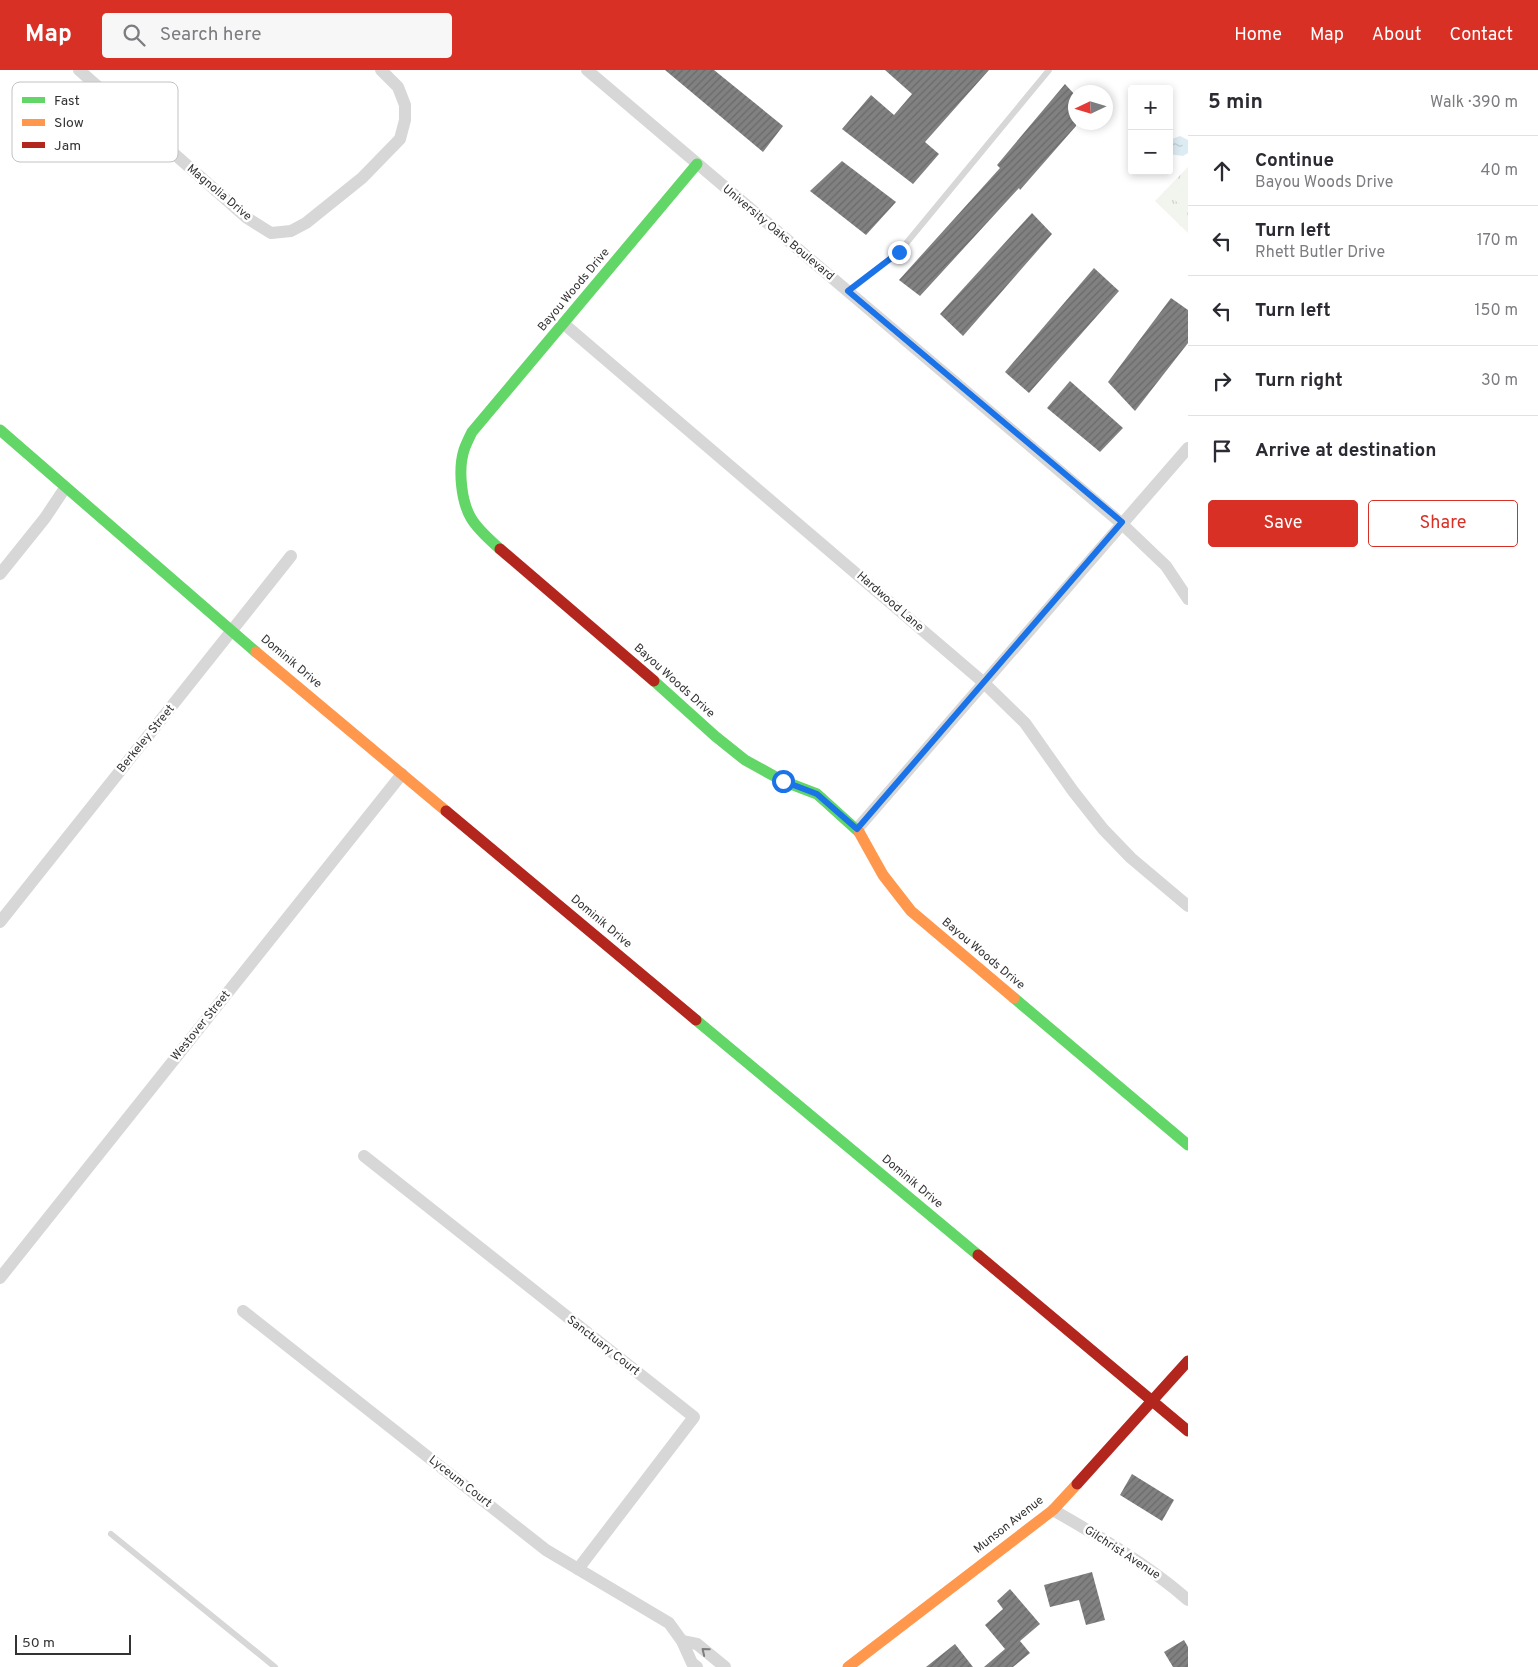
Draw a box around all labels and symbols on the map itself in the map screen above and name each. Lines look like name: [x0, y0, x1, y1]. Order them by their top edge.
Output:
legend: [12, 82, 178, 162]
north arrow: [1068, 85, 1113, 130]
text: Fast: [54, 93, 80, 110]
text: Slow: [54, 115, 84, 132]
text: Jam: [54, 138, 81, 155]
street label: Magnolia Drive: [183, 161, 255, 225]
street label: University Oaks Boulevard: [719, 181, 837, 285]
route end: [888, 241, 911, 264]
street label: Bayou Woods Drive: [535, 245, 613, 335]
street label: Hardwood Lane: [853, 568, 927, 636]
street label: Dominik Drive: [257, 632, 325, 692]
street label: Bayou Woods Drive: [630, 640, 718, 722]
street label: Berkeley Street: [114, 702, 178, 776]
route start: [772, 770, 795, 793]
street label: Dominik Drive: [567, 892, 635, 952]
street label: Bayou Woods Drive: [938, 915, 1028, 993]
street label: Westover Street: [168, 988, 234, 1064]
street label: Dominik Drive: [878, 1152, 946, 1212]
street label: Sanctuary Court: [563, 1312, 643, 1380]
street label: Lyceum Court: [425, 1452, 495, 1512]
street label: Munson Avenue: [971, 1493, 1047, 1557]
street label: Gilchrist Avenue: [1081, 1522, 1163, 1584]
scale bar: [15, 1632, 131, 1655]
one-way arrow: [702, 1648, 711, 1656]

